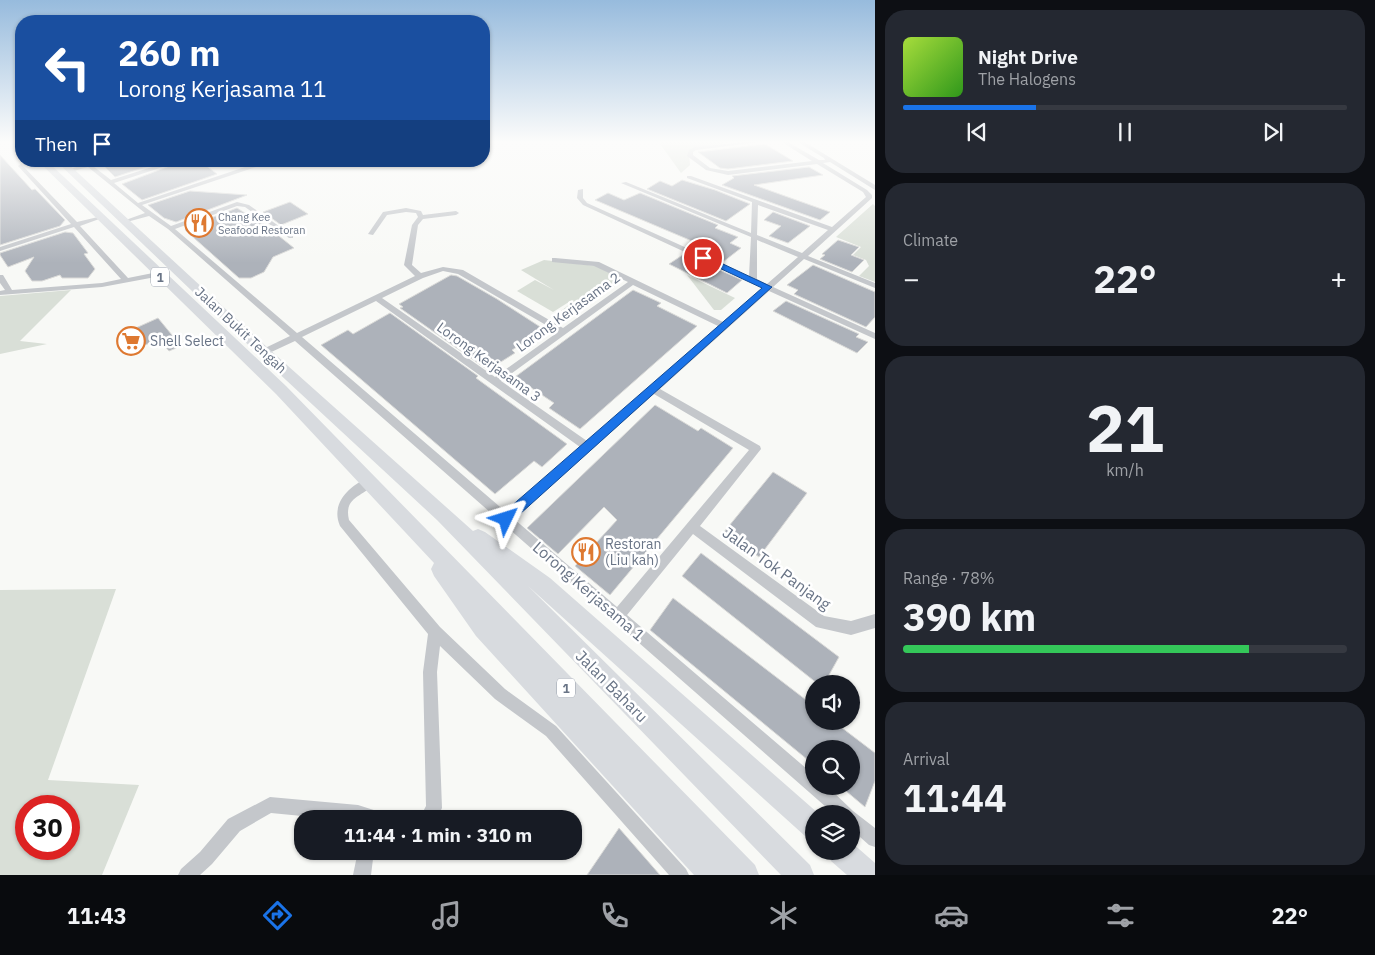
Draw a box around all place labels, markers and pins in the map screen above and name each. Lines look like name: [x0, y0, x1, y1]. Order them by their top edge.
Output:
restaurant icon: Chang Kee Seafood Restoran: [184, 208, 214, 238]
place label: Chang Kee Seafood Restoran: [218, 210, 305, 237]
pin: [682, 237, 724, 279]
supermarket icon: Shell Select: [116, 326, 146, 356]
place label: Shell Select: [150, 332, 224, 350]
place label: Restoran (Liu kah): [605, 535, 661, 569]
restaurant icon: Restoran (Liu kah): [571, 537, 601, 567]

